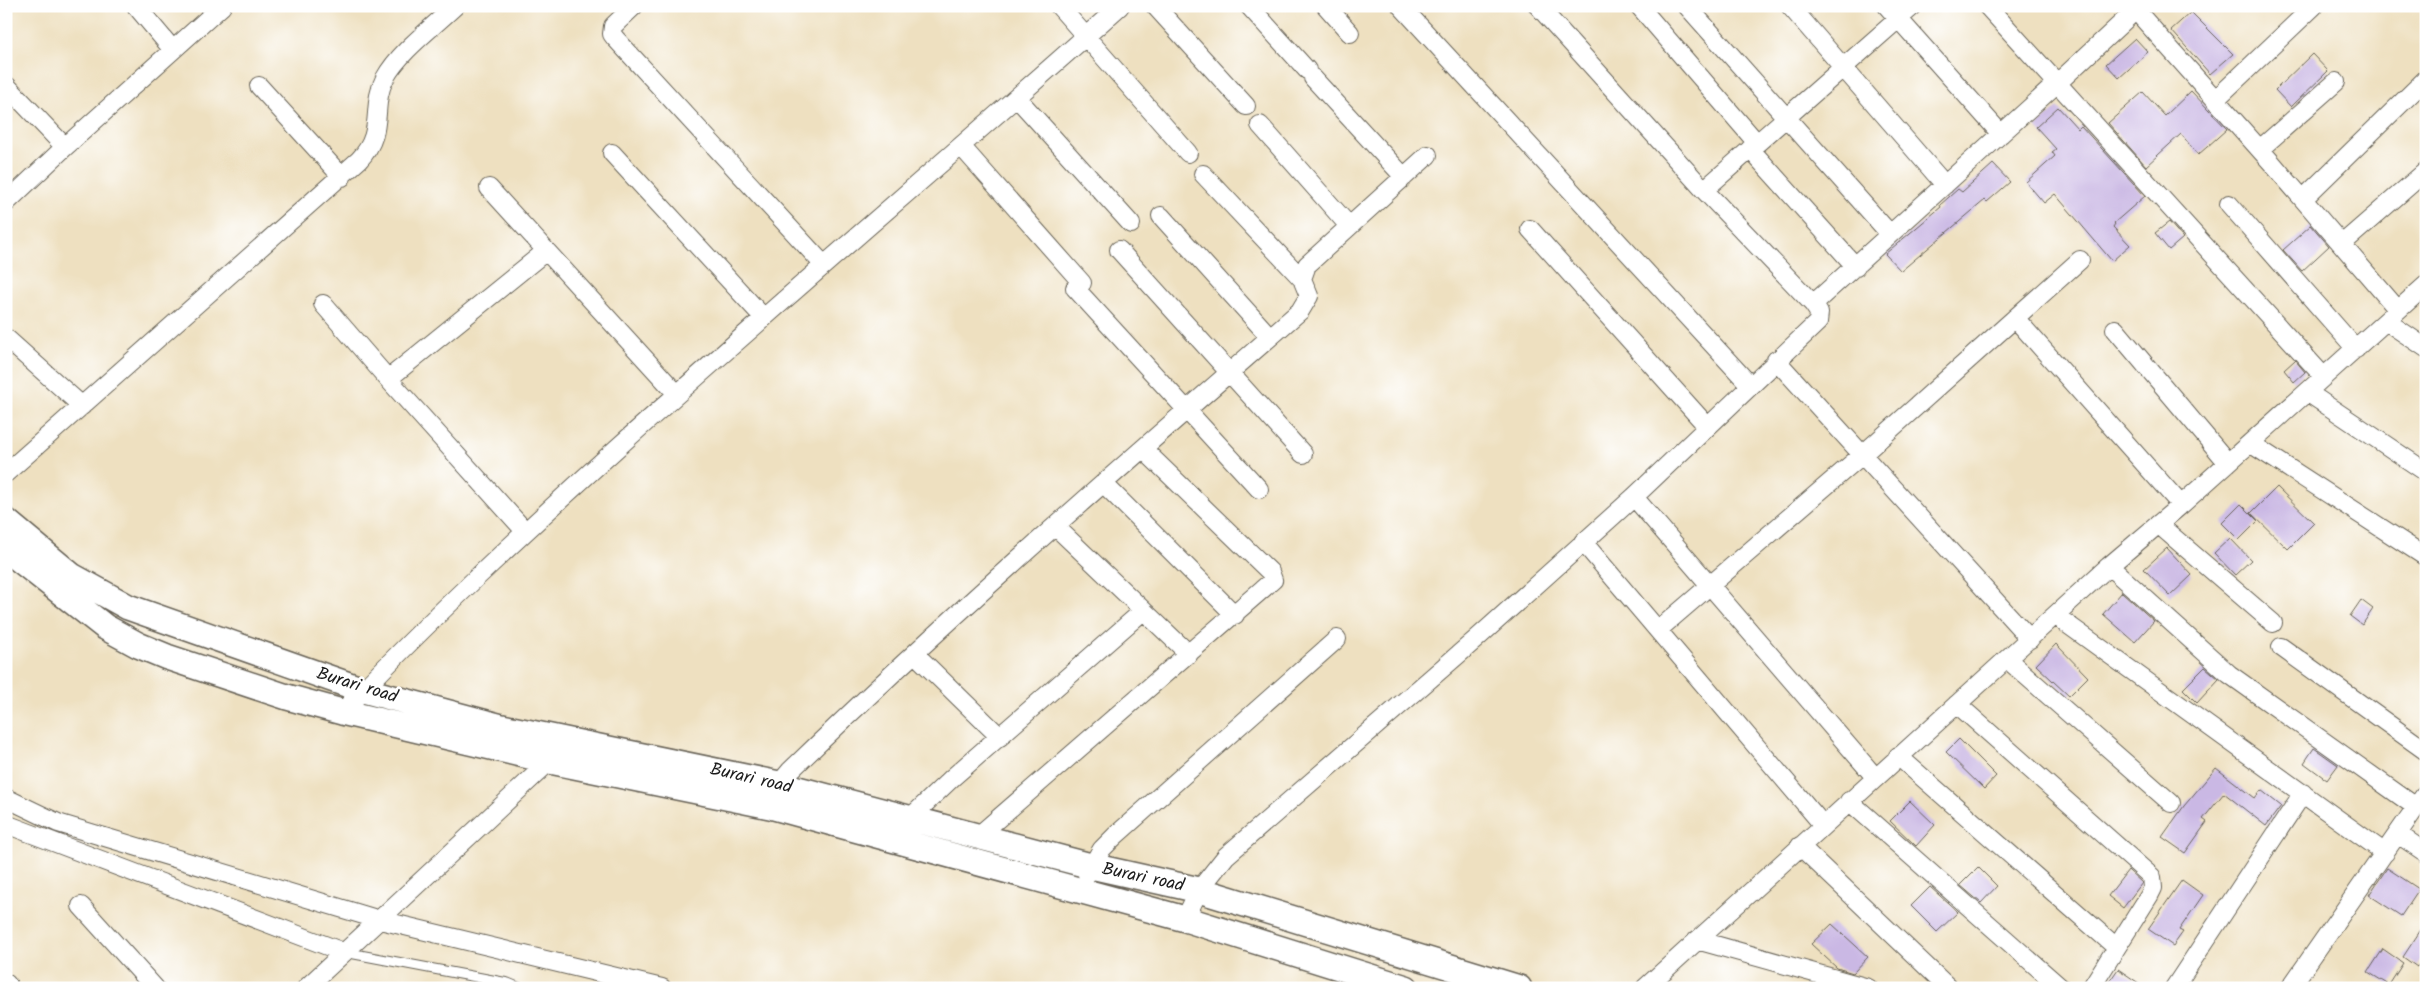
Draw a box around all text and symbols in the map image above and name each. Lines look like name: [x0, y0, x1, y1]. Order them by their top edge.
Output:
street label: Burari road: [313, 660, 402, 712]
street label: Burari road: [707, 755, 796, 803]
street label: Burari road: [1099, 855, 1188, 901]

